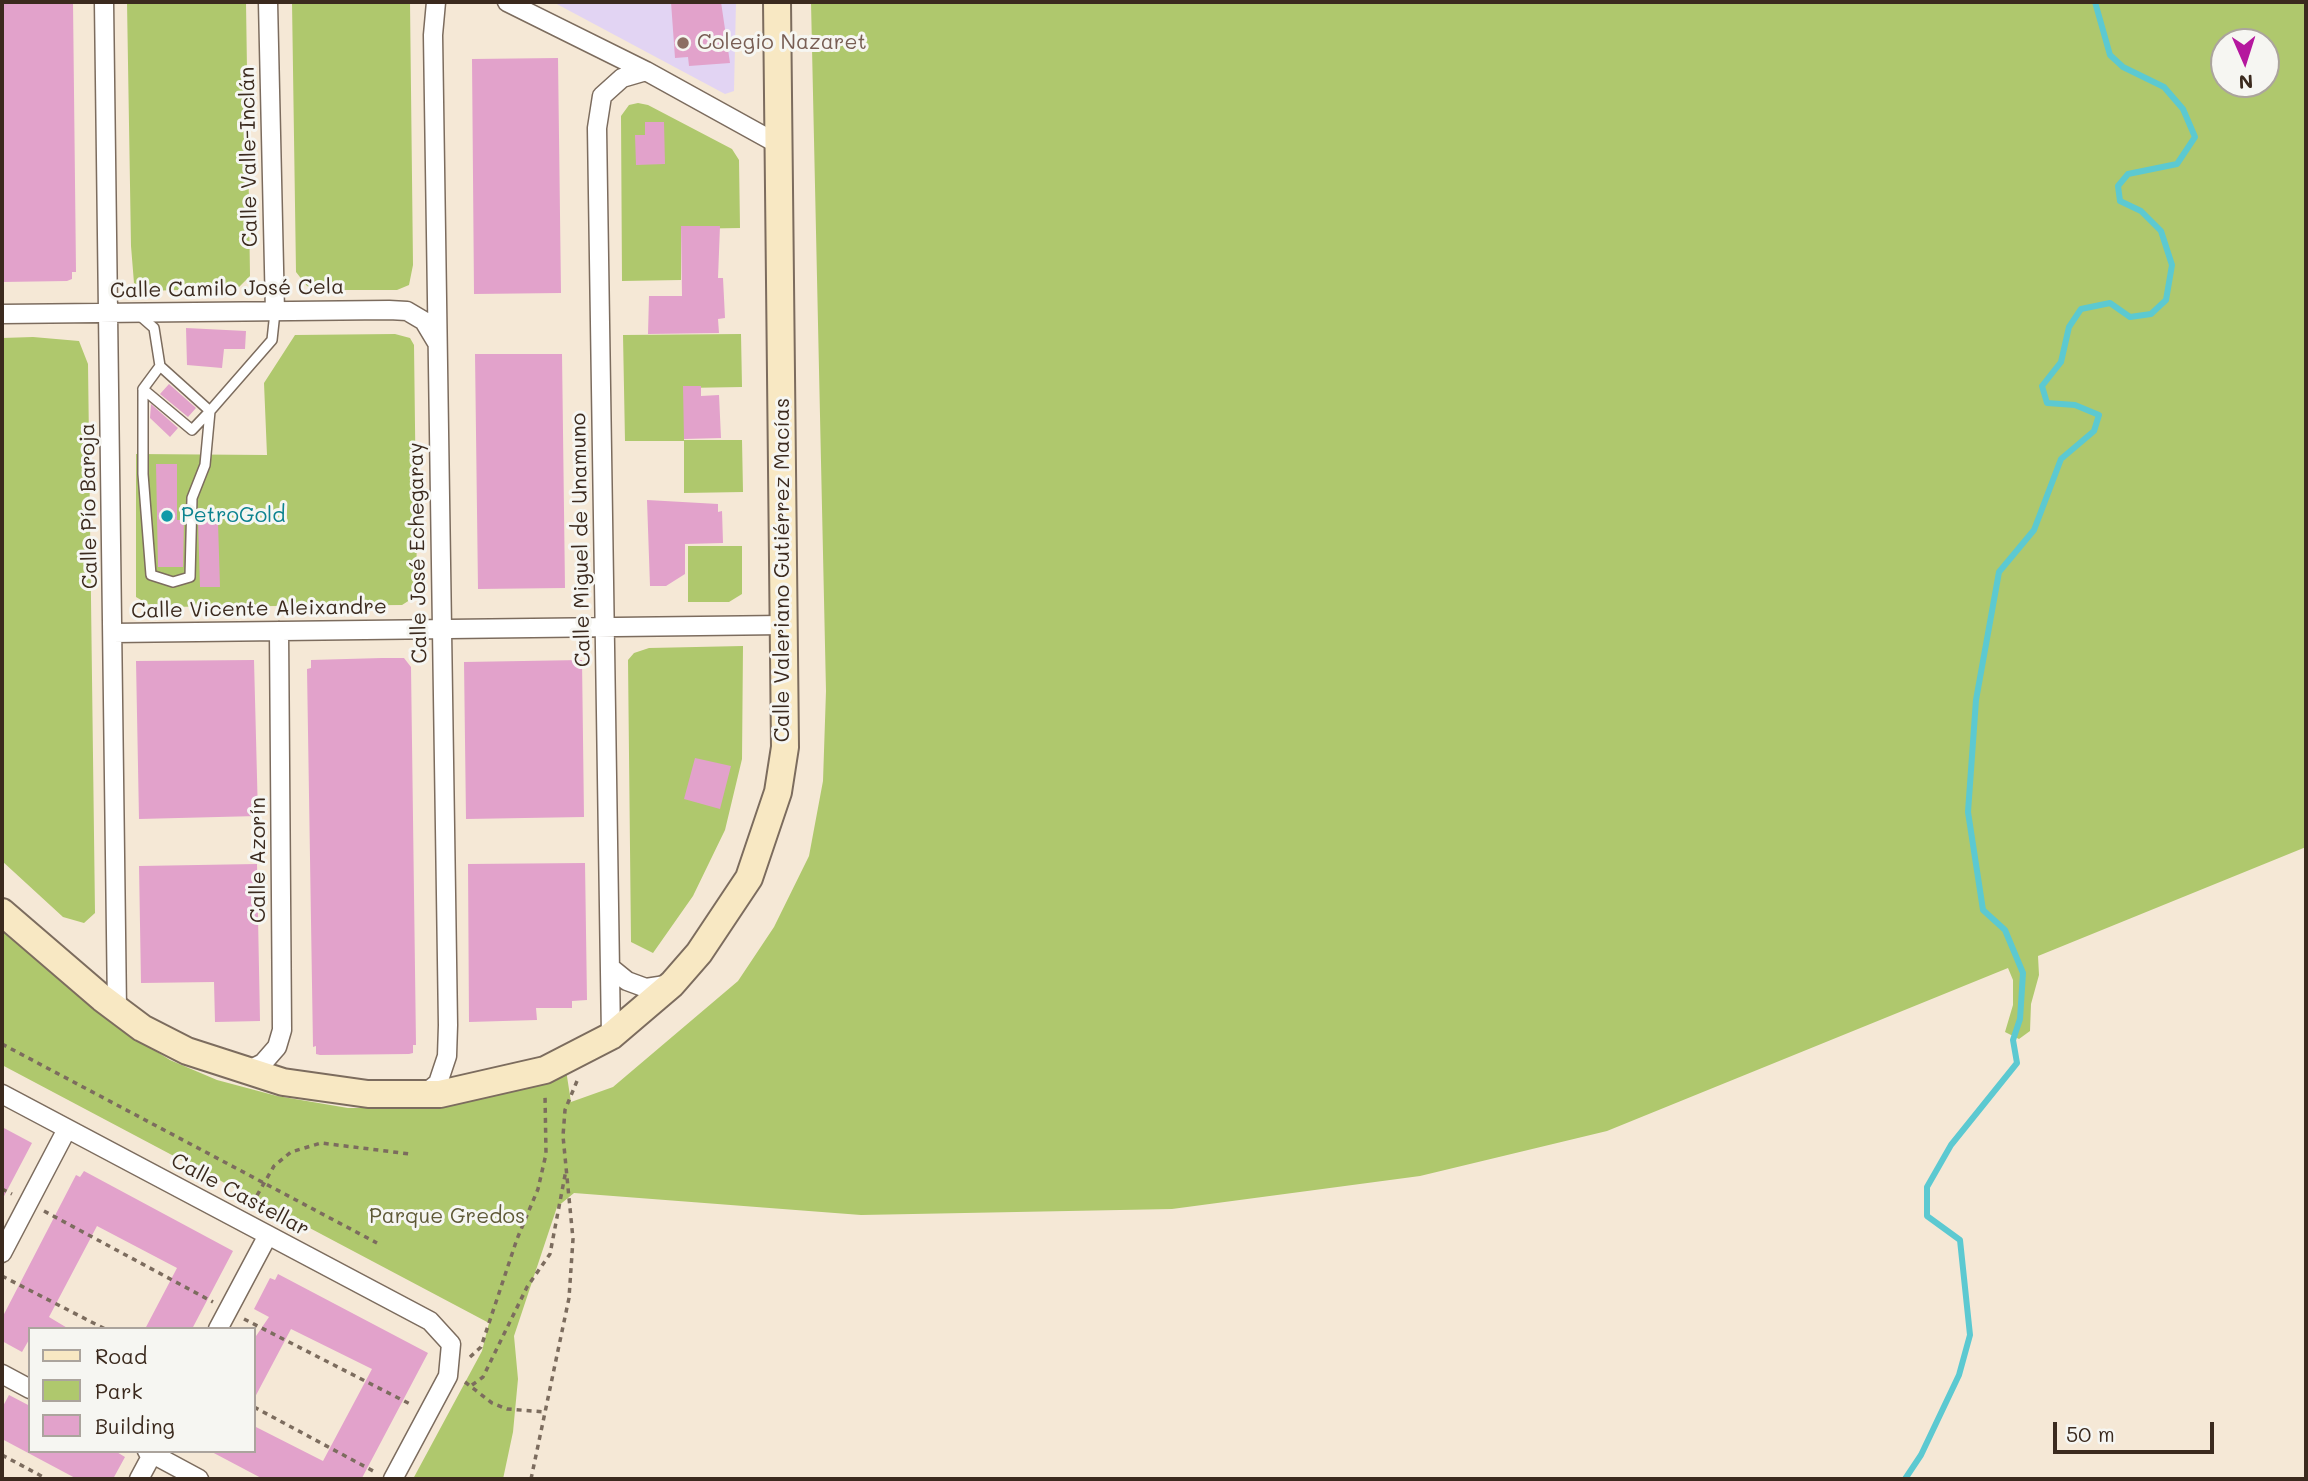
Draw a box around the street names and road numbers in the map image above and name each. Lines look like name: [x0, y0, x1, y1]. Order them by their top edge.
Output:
street label: Calle Valle-Inclán: [235, 67, 263, 247]
street label: Calle Camilo José Cela: [110, 274, 344, 304]
street label: Calle Valeriano Gutiérrez Macías: [770, 398, 796, 742]
street label: Calle Miguel de Unamuno: [566, 413, 596, 667]
street label: Calle Pío Baroja: [75, 423, 103, 589]
street label: Calle José Echegaray: [403, 442, 433, 664]
street label: Calle Vicente Aleixandre: [131, 594, 387, 624]
street label: Calle Azorín: [246, 797, 272, 923]
street label: Calle Castellar: [167, 1148, 313, 1242]

